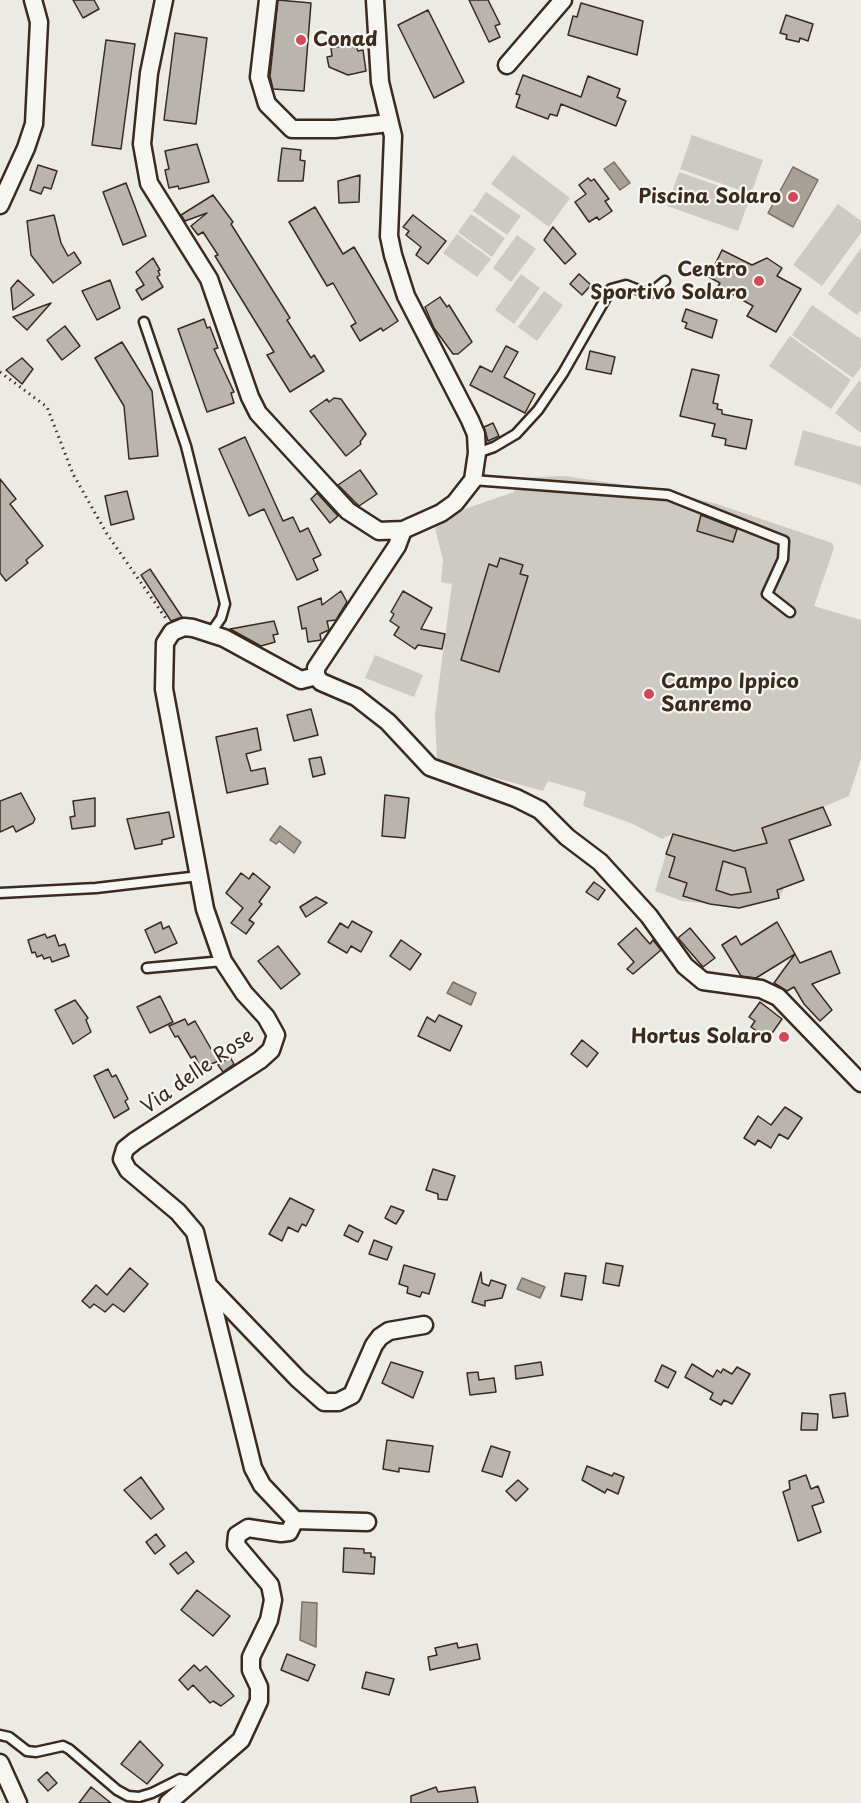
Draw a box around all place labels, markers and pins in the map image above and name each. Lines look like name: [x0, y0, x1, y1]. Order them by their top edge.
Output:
place label: Conad: [313, 28, 378, 52]
marker: Conad: [294, 33, 308, 47]
place label: Piscina Solaro: [638, 185, 781, 209]
marker: Piscina Solaro: [786, 190, 800, 204]
place label: Centro Sportivo Solaro: [590, 258, 747, 305]
marker: Centro Sportivo Solaro: [752, 274, 766, 288]
place label: Campo Ippico Sanremo: [661, 670, 799, 717]
marker: Campo Ippico Sanremo: [642, 687, 656, 701]
place label: Hortus Solaro: [631, 1025, 772, 1049]
marker: Hortus Solaro: [777, 1030, 791, 1044]

